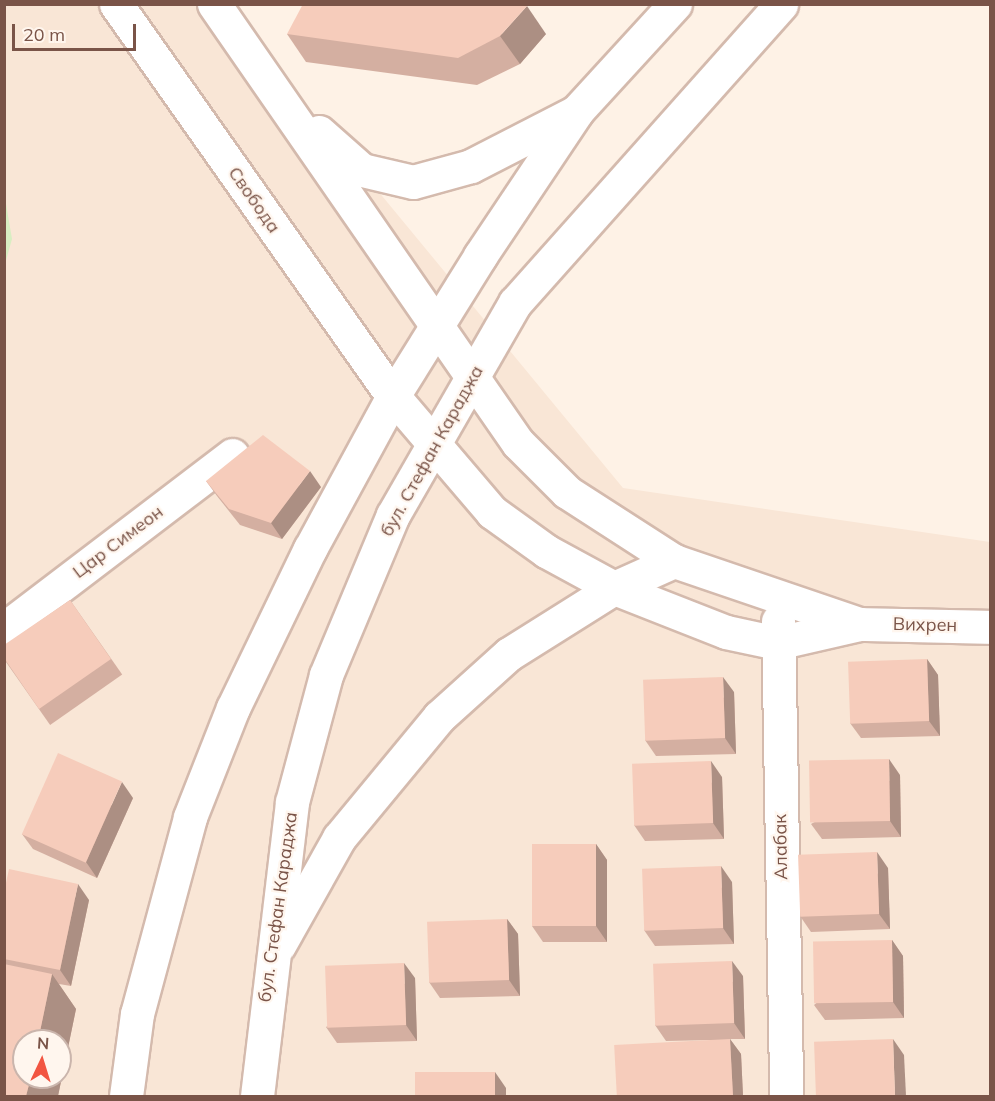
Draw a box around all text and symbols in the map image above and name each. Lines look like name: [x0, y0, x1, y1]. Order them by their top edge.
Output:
scale bar: [15, 12, 140, 50]
text: 20 m: [23, 23, 65, 46]
street label: Свобода: [223, 163, 285, 237]
street label: бул. Стефан Караджа: [376, 362, 488, 540]
street label: Цар Симеон: [69, 501, 167, 583]
street label: Вихрен: [893, 614, 957, 636]
street label: бул. Стефан Караджа: [254, 811, 302, 1003]
street label: Алабак: [770, 814, 792, 880]
north arrow: [12, 1029, 72, 1089]
text: N: [36, 1033, 50, 1053]

